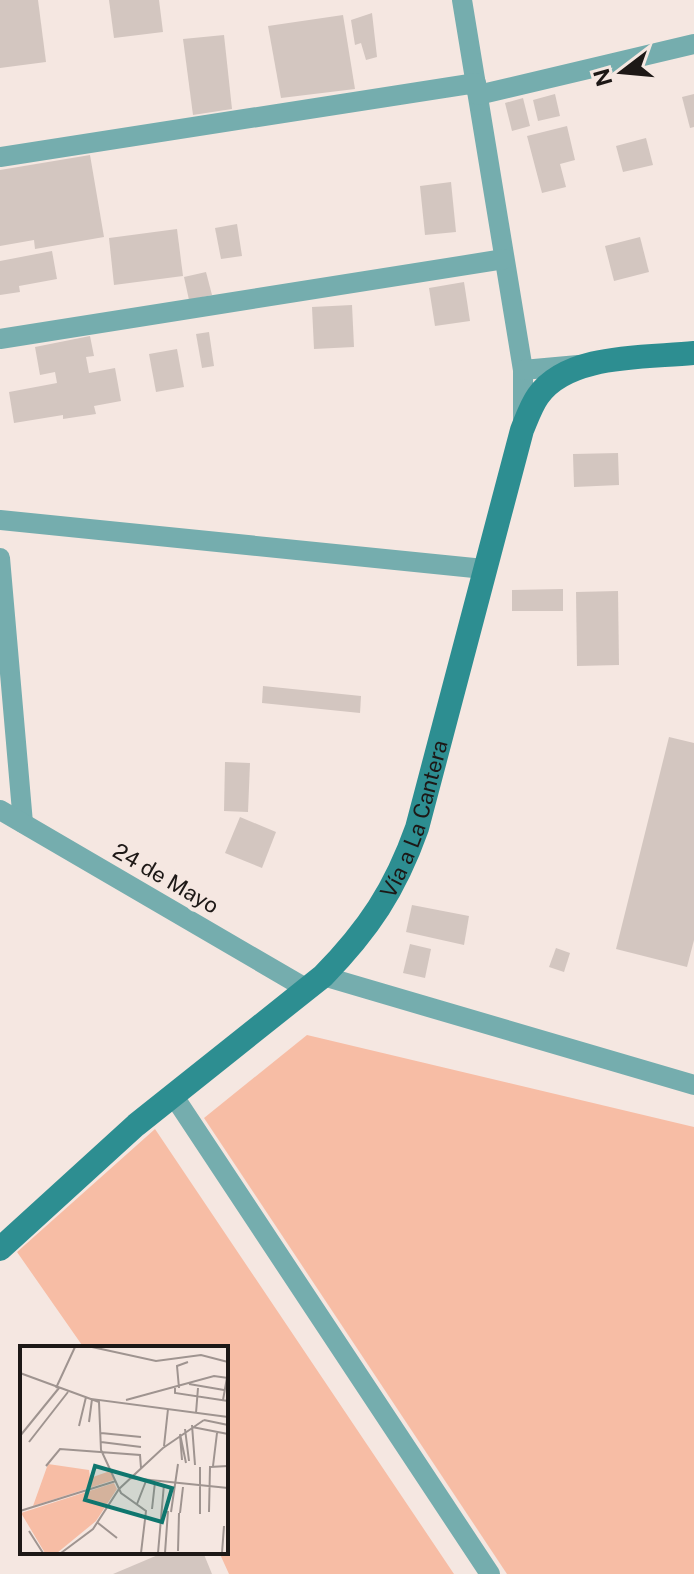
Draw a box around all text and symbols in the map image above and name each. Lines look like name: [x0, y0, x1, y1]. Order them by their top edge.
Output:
north arrow: [582, 32, 662, 112]
text: N: [588, 66, 618, 89]
street label: Vía a La Cantera: [375, 737, 453, 902]
street label: 24 de Mayo: [108, 837, 224, 919]
inset map: [20, 1346, 228, 1554]

